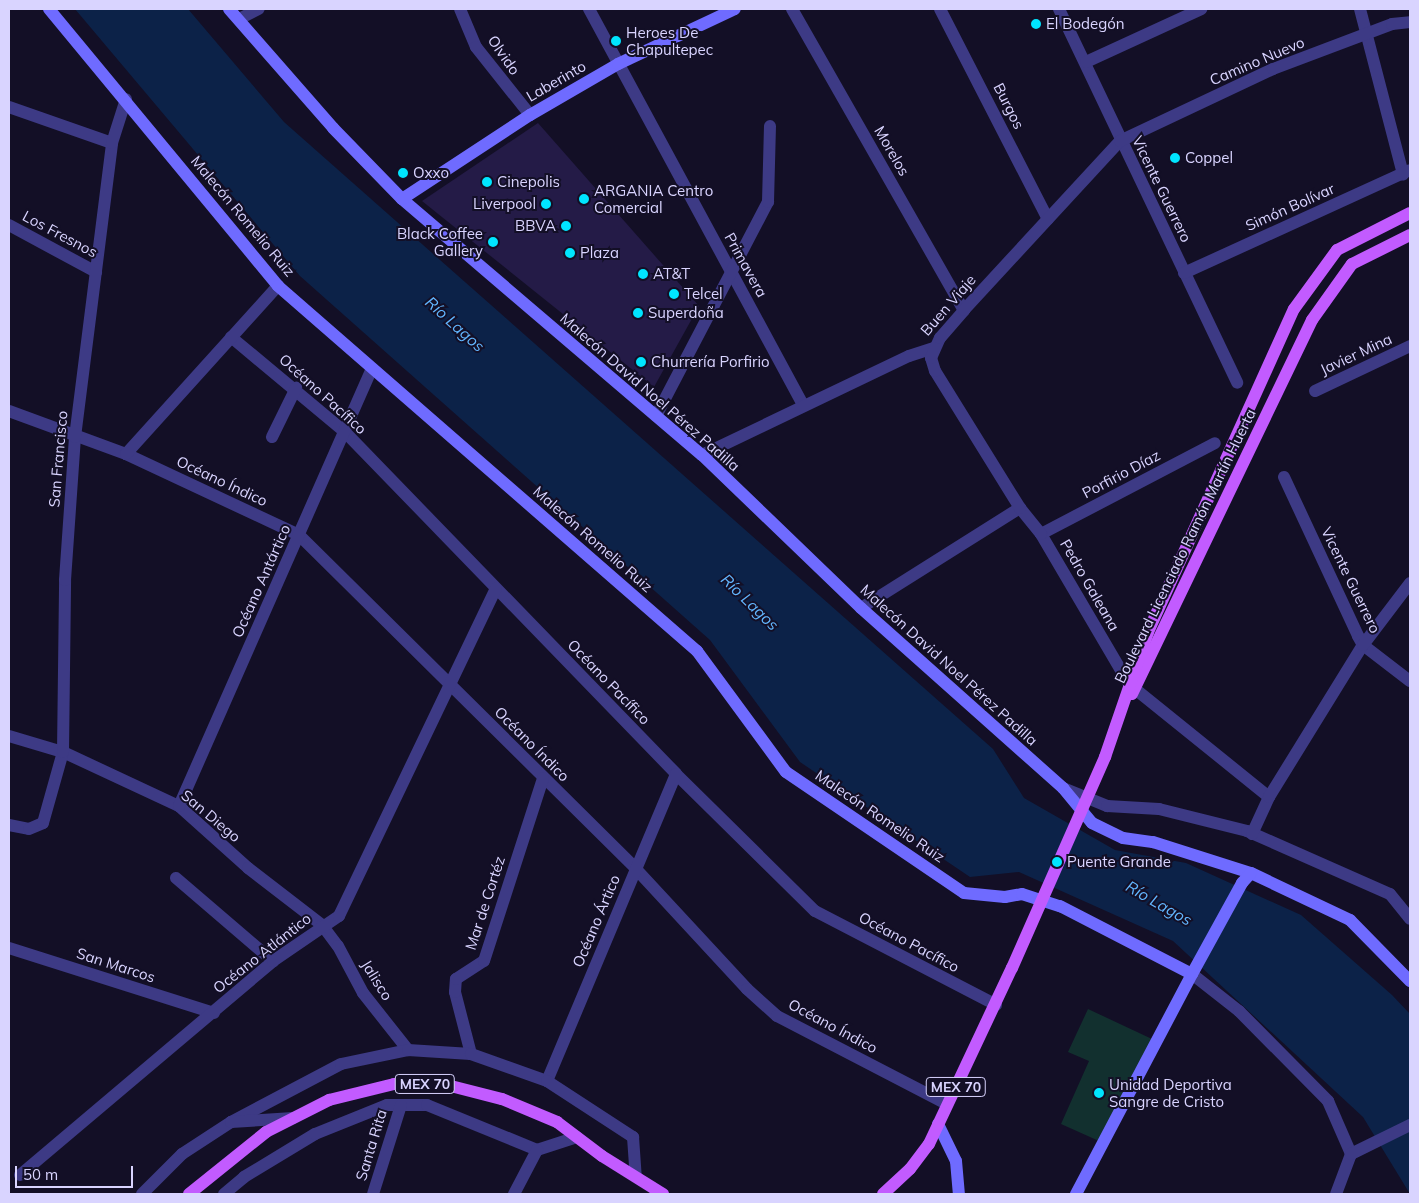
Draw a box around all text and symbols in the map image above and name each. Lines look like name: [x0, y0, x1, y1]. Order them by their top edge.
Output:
place label: El Bodegón: [1046, 15, 1125, 33]
marker: El Bodegón: [1030, 18, 1042, 30]
place label: Heroes De Chapultepec: [626, 23, 713, 58]
street label: Olvido: [484, 32, 524, 78]
street label: Camino Nuevo: [1207, 33, 1307, 89]
marker: Heroes De Chapultepec: [610, 35, 622, 47]
street label: Laberinto: [523, 57, 589, 105]
street label: Burgos: [990, 80, 1028, 132]
street label: Morelos: [871, 123, 913, 179]
street label: Vicente Guerrero: [1128, 133, 1196, 245]
place label: Coppel: [1185, 149, 1233, 167]
street label: Malecón Romelio Ruiz: [187, 152, 299, 280]
marker: Coppel: [1169, 152, 1181, 164]
place label: Oxxo: [413, 164, 449, 182]
marker: Oxxo: [397, 167, 409, 179]
place label: Cinepolis: [497, 173, 560, 191]
marker: Cinepolis: [481, 176, 493, 188]
street label: Simón Bolívar: [1243, 179, 1337, 235]
place label: ARGANIA Centro Comercial: [594, 181, 713, 216]
marker: ARGANIA Centro Comercial: [578, 193, 590, 205]
place label: Liverpool: [473, 195, 536, 213]
marker: Liverpool: [540, 198, 552, 210]
street label: Los Fresnos: [20, 207, 100, 261]
place label: BBVA: [515, 217, 556, 235]
marker: BBVA: [560, 220, 572, 232]
place label: Black Coffee Gallery: [397, 224, 483, 259]
street label: Primavera: [721, 230, 771, 300]
marker: Black Coffee Gallery: [487, 236, 499, 248]
place label: Plaza: [580, 244, 619, 262]
marker: Plaza: [564, 247, 576, 259]
place label: AT&T: [653, 265, 690, 283]
marker: AT&T: [637, 268, 649, 280]
street label: Buen Viaje: [917, 271, 979, 339]
place label: Telcel: [684, 285, 723, 303]
marker: Telcel: [668, 288, 680, 300]
water label: Río Lagos: [421, 292, 489, 356]
place label: Superdoña: [648, 304, 724, 322]
marker: Superdoña: [632, 307, 644, 319]
street label: Malecón David Noel Pérez Padilla: [557, 309, 743, 475]
street label: Javier Mina: [1317, 330, 1395, 378]
street label: Océano Pacífico: [276, 350, 370, 438]
place label: Churrería Porfirio: [651, 353, 770, 371]
marker: Churrería Porfirio: [635, 356, 647, 368]
street label: Boulevard Licenciado Ramón Martín Huerta: [1110, 406, 1260, 686]
street label: San Francisco: [45, 410, 71, 508]
street label: Porfirio Díaz: [1079, 446, 1163, 502]
street label: Océano Índico: [174, 452, 270, 510]
street label: Malecón Romelio Ruiz: [530, 482, 656, 596]
street label: Océano Antártico: [228, 522, 294, 640]
street label: Vicente Guerrero: [1317, 524, 1385, 636]
street label: Pedro Galeana: [1056, 536, 1124, 634]
water label: Río Lagos: [717, 570, 783, 634]
street label: Malecón David Noel Pérez Padilla: [857, 581, 1041, 749]
street label: Océano Pacífico: [564, 636, 654, 728]
street label: Océano Índico: [491, 703, 573, 785]
street label: Malecón Romelio Ruiz: [812, 766, 948, 866]
street label: San Diego: [178, 786, 244, 846]
place label: Puente Grande: [1067, 853, 1171, 871]
street label: Mar de Cortéz: [461, 854, 509, 952]
marker: Puente Grande: [1051, 856, 1063, 868]
street label: Océano Ártico: [568, 872, 624, 970]
water label: Río Lagos: [1122, 876, 1196, 930]
street label: Océano Pacífico: [856, 908, 962, 976]
street label: Océano Atlántico: [209, 909, 315, 997]
street label: San Marcos: [74, 944, 158, 986]
street label: Jalisco: [358, 956, 396, 1004]
street label: Océano Índico: [785, 995, 881, 1057]
road number: MEX 70: [394, 1072, 456, 1096]
place label: Unidad Deportiva Sangre de Cristo: [1109, 1075, 1232, 1110]
road number: MEX 70: [925, 1076, 987, 1098]
marker: Unidad Deportiva Sangre de Cristo: [1093, 1087, 1105, 1099]
street label: Santa Rita: [352, 1107, 390, 1183]
scale bar: [18, 1156, 135, 1188]
text: 50 m: [23, 1165, 58, 1184]

